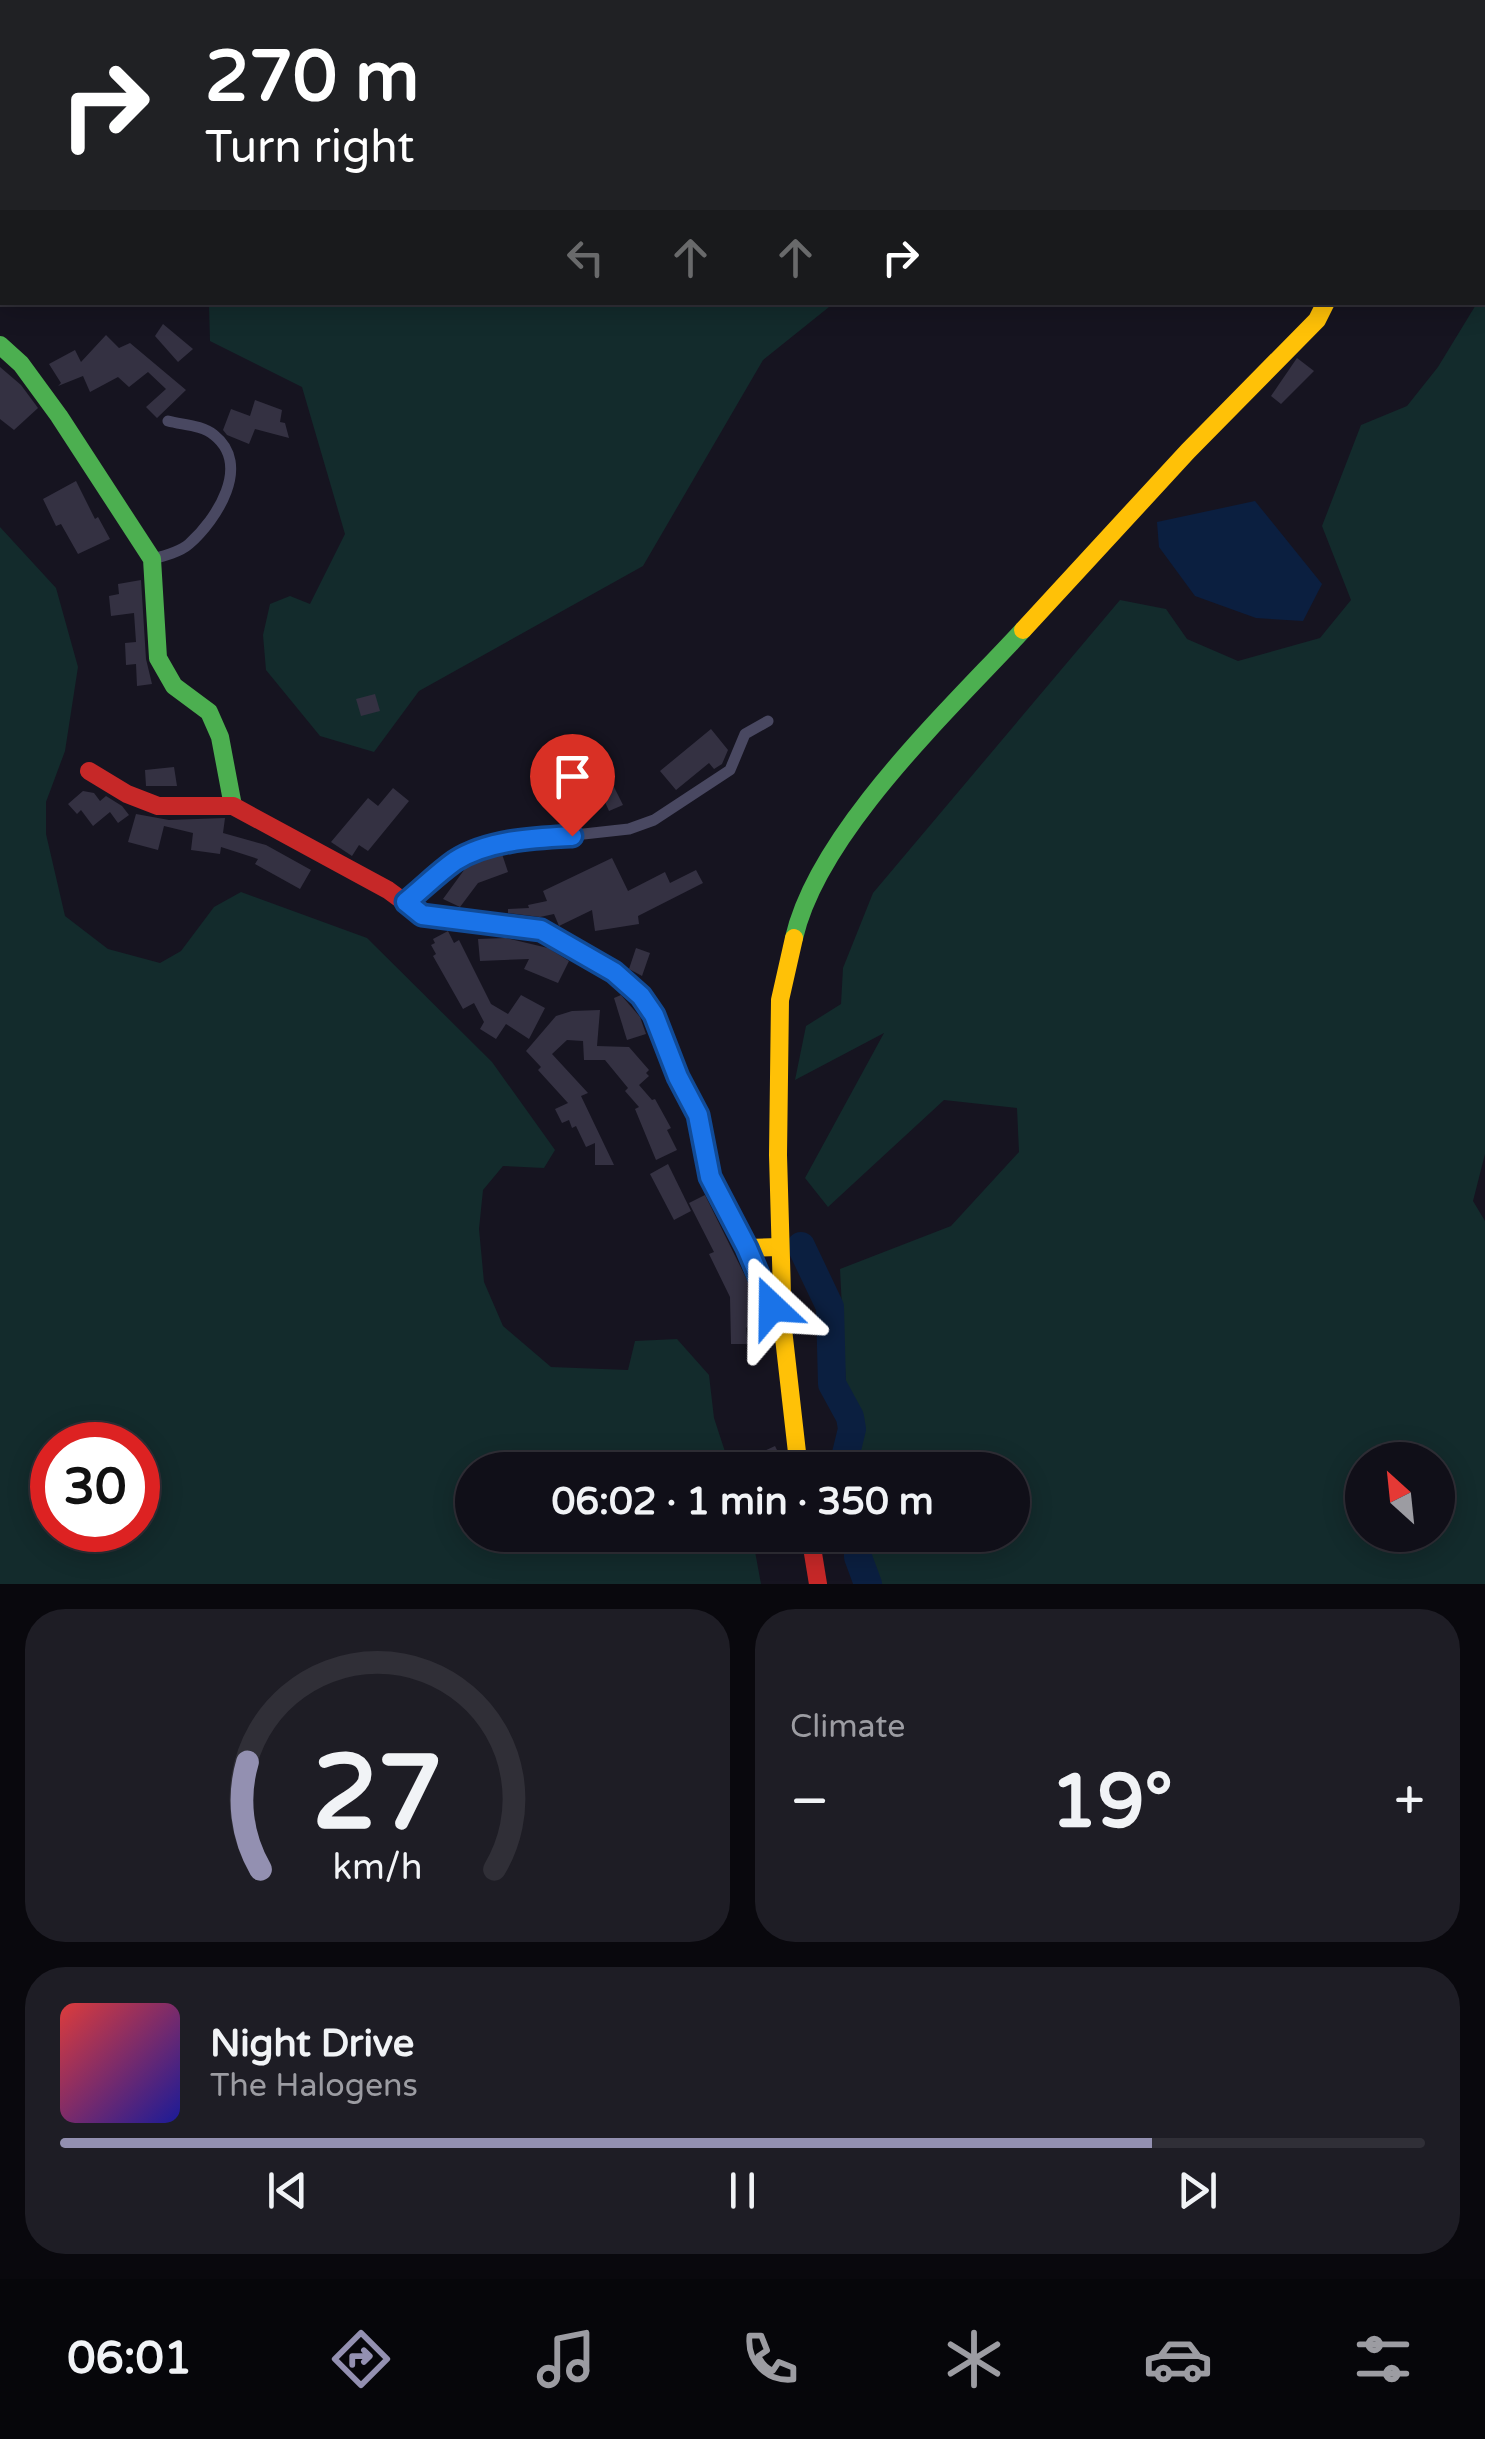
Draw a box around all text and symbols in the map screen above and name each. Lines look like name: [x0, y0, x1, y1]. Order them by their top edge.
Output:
text: 270 m: [205, 36, 419, 120]
icon: right: [40, 40, 170, 170]
text: Turn right: [205, 121, 414, 175]
icon: left: [558, 230, 613, 285]
icon: ahead: [663, 230, 718, 285]
icon: ahead: [768, 230, 823, 285]
icon: right: [873, 230, 928, 285]
pin: [530, 734, 615, 837]
icon: arrive: [545, 749, 600, 804]
position arrow: [720, 1255, 824, 1359]
speed limit sign: 30: [30, 1422, 160, 1552]
north arrow: [1345, 1442, 1455, 1552]
map controls: [1345, 1442, 1455, 1552]
text: 06:02 · 1 min · 350 m: [551, 1479, 934, 1525]
text: Climate: [790, 1708, 905, 1746]
text: 27: [312, 1732, 443, 1857]
text: 19°: [1050, 1757, 1173, 1847]
text: −: [790, 1769, 829, 1835]
text: +: [1394, 1769, 1425, 1835]
text: km/h: [333, 1846, 422, 1889]
text: Night Drive: [210, 2021, 414, 2067]
text: The Halogens: [210, 2067, 418, 2105]
icon: previous: [260, 2163, 315, 2218]
icon: pause: [715, 2163, 770, 2218]
icon: next: [1170, 2163, 1225, 2218]
icon: directions: [326, 2324, 396, 2394]
icon: music: [531, 2324, 601, 2394]
icon: phone: [735, 2324, 805, 2394]
icon: climate: [939, 2324, 1009, 2394]
icon: car: [1143, 2324, 1213, 2394]
icon: filters: [1348, 2324, 1418, 2394]
text: 06:01: [67, 2332, 192, 2386]

